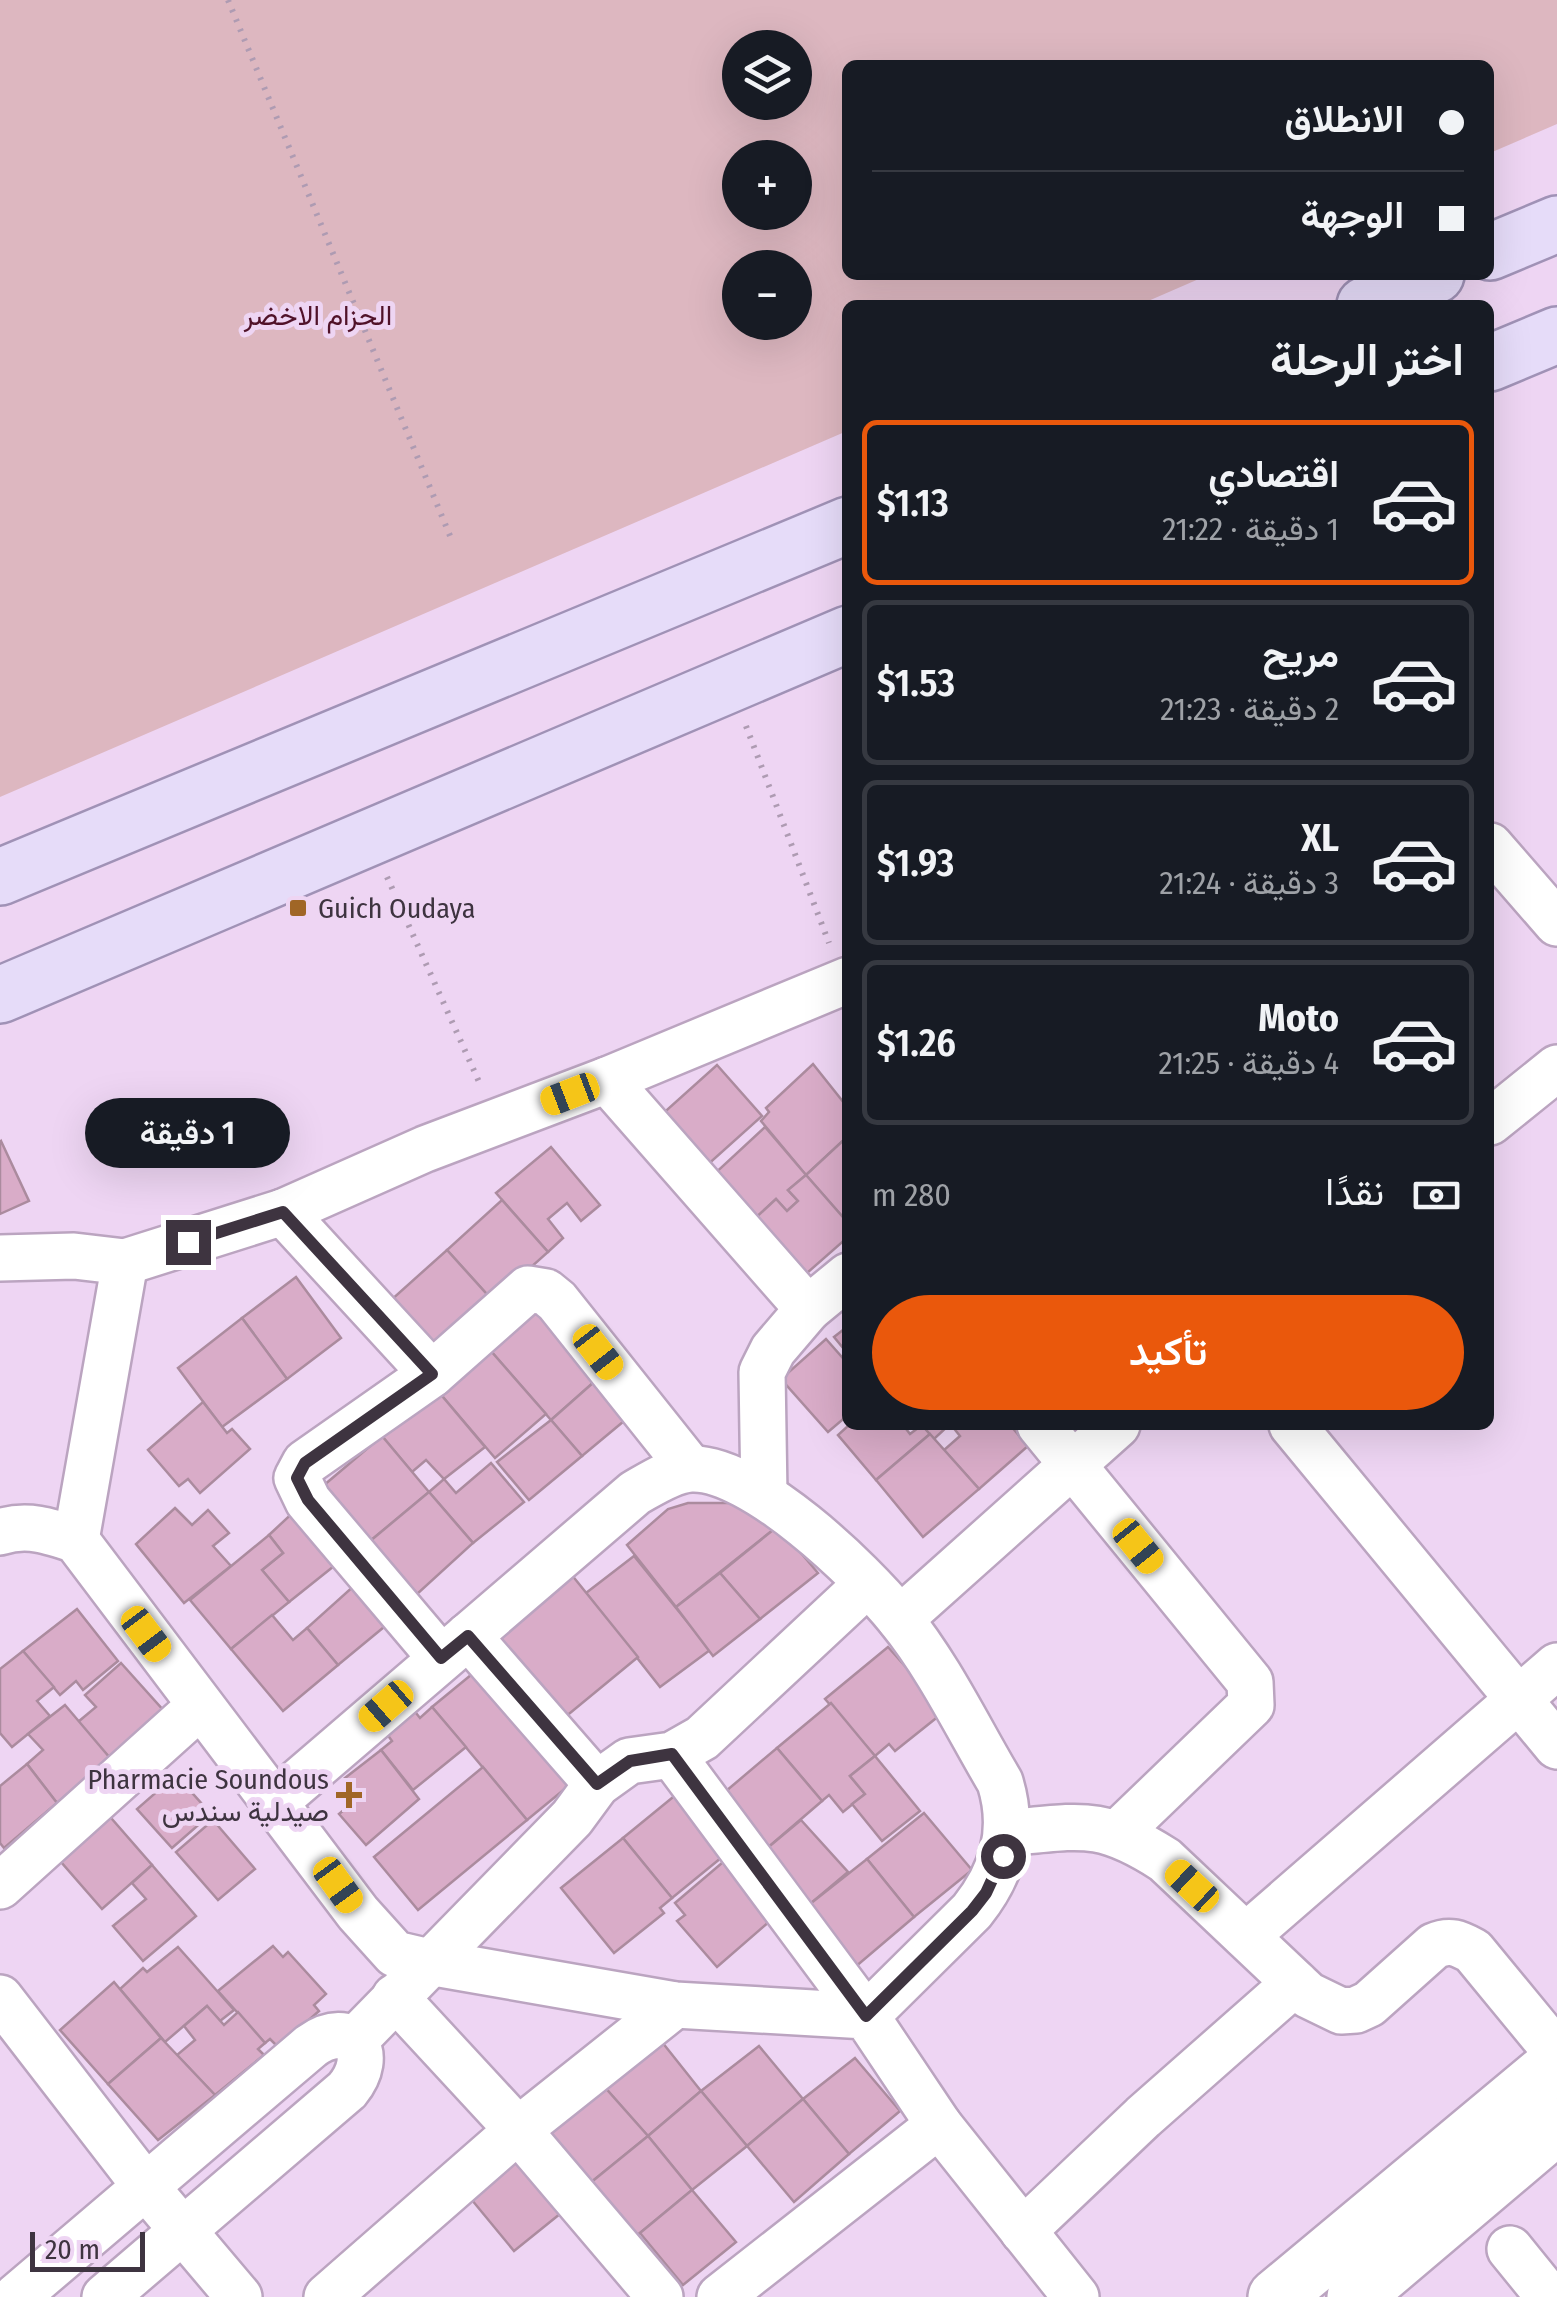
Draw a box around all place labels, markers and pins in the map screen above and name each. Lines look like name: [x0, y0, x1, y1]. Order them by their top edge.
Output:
place label: Guich Oudaya: [318, 892, 475, 925]
marker: Guich Oudaya: [287, 897, 309, 919]
place label: Pharmacie Soundous صيدلية سندس: [88, 1763, 329, 1828]
marker: Pharmacie Soundous صيدلية سندس: [338, 1784, 360, 1806]

